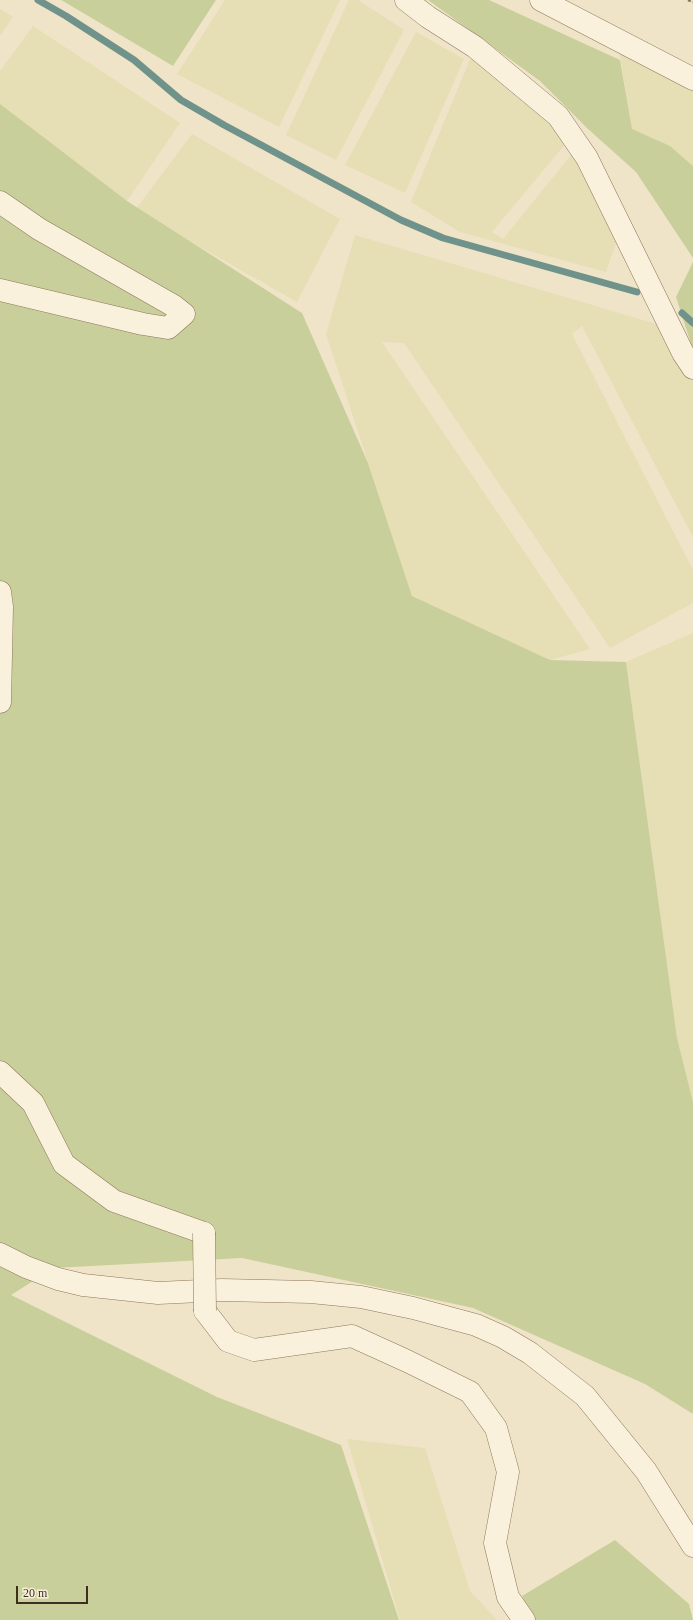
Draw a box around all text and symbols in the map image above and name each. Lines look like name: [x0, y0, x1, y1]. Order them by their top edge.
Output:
scale bar: [18, 1578, 90, 1604]
text: 20 m: [23, 1586, 47, 1600]

